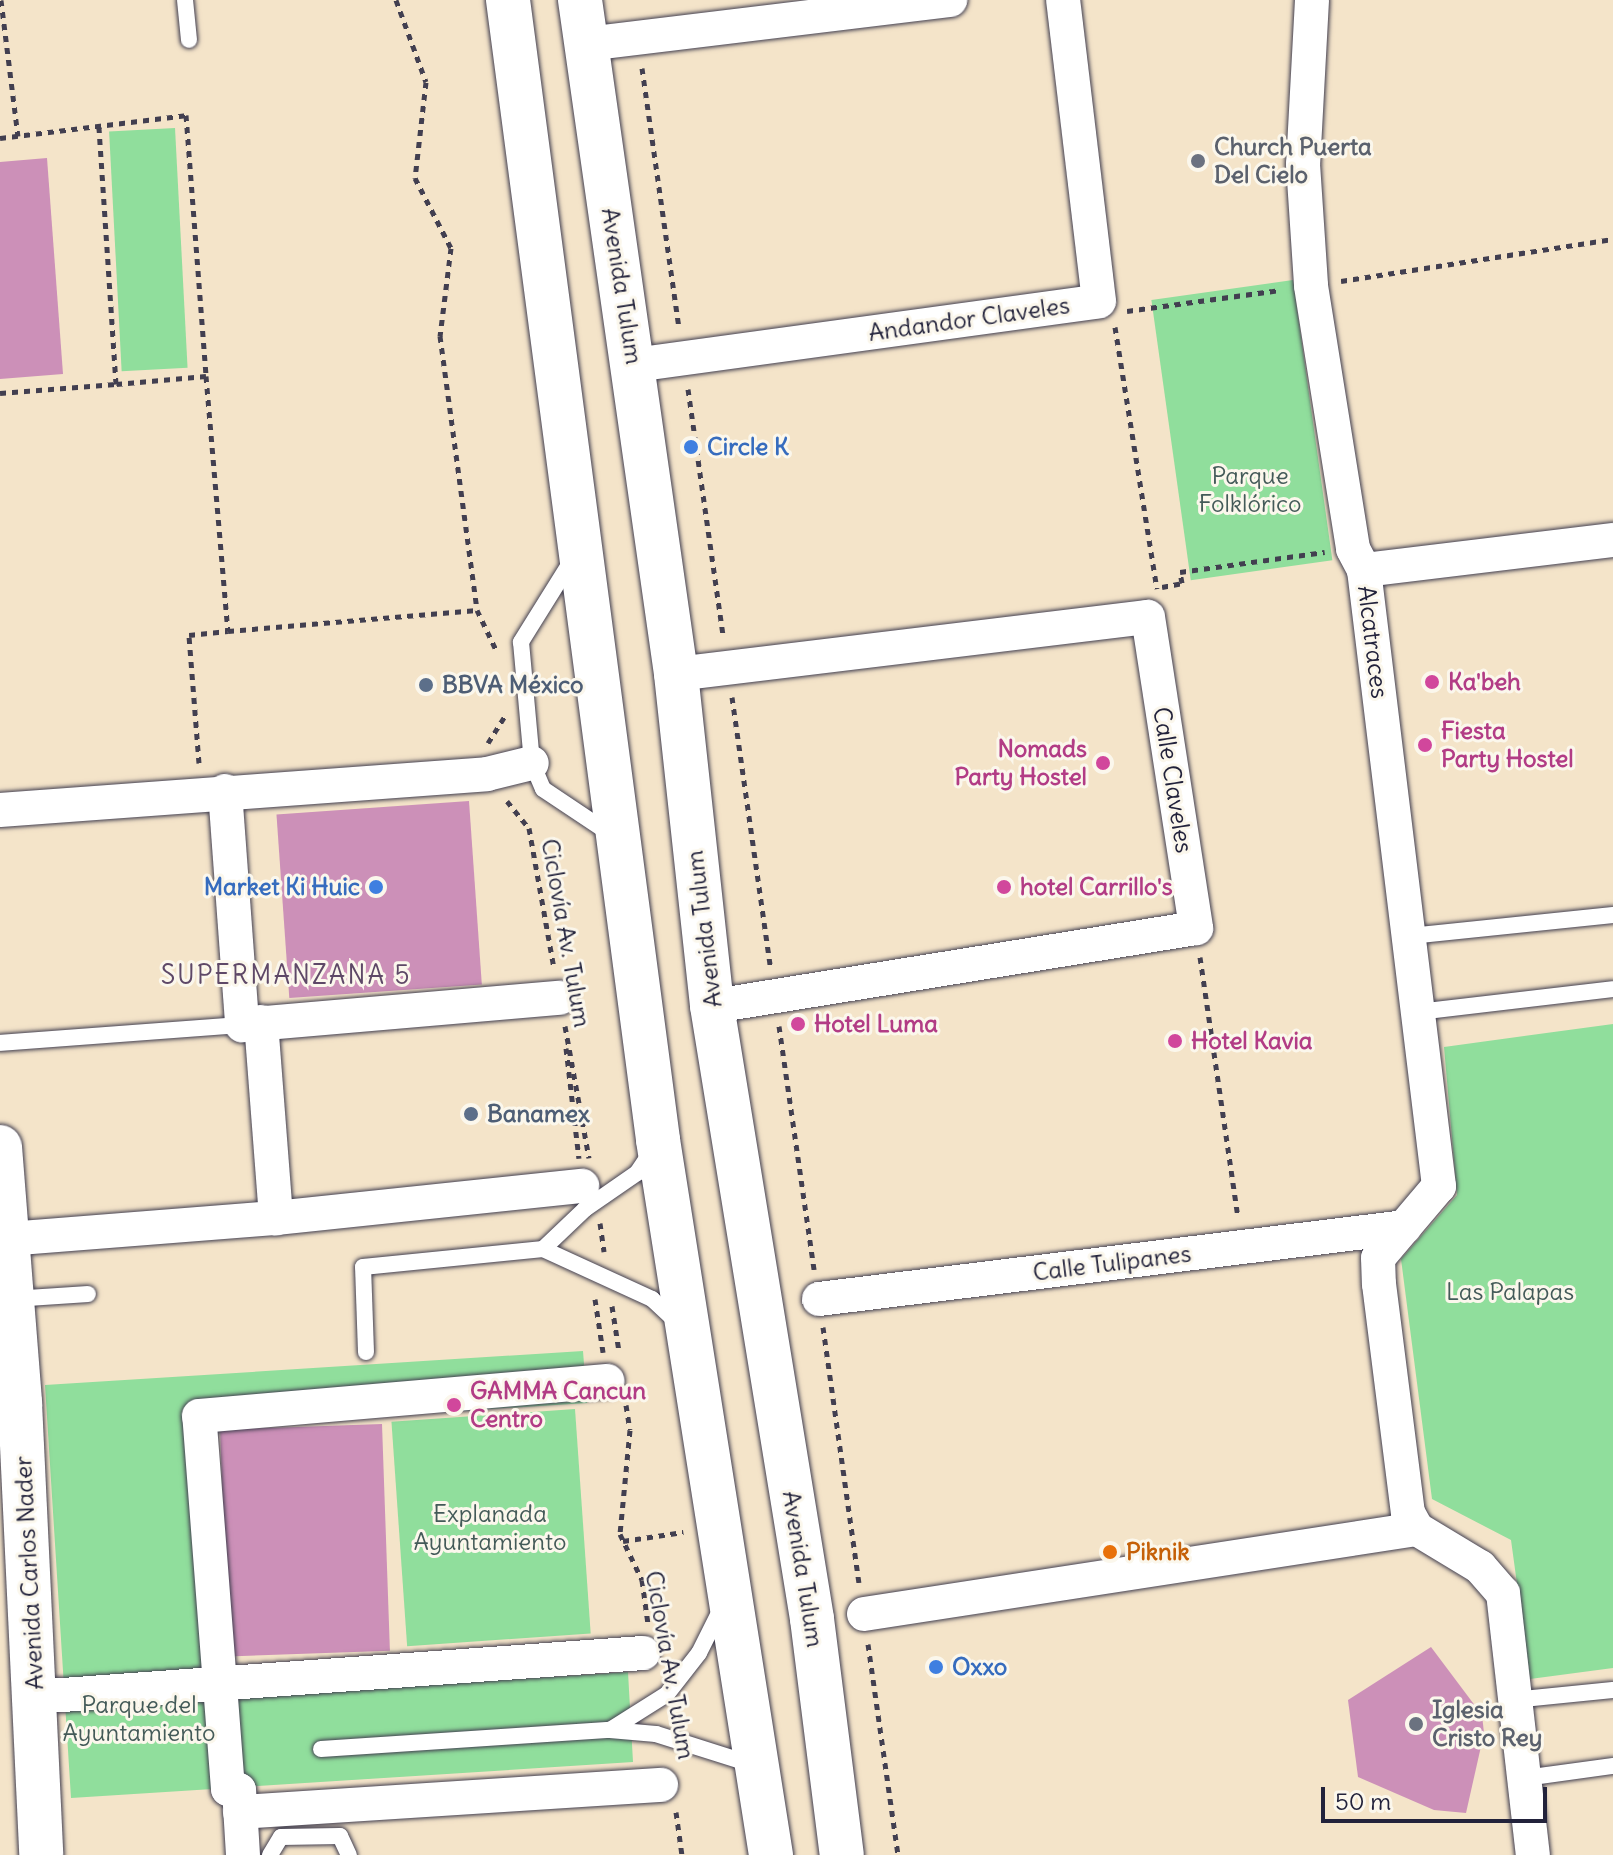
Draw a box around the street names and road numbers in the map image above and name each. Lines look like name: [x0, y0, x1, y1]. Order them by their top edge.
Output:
street label: Avenida Tulum: [595, 206, 649, 366]
street label: Andandor Claveles: [867, 291, 1071, 347]
street label: Alcatraces: [1352, 584, 1394, 700]
street label: Calle Claveles: [1147, 705, 1199, 855]
street label: Ciclovía Av. Tulum: [535, 836, 597, 1030]
street label: Avenida Tulum: [680, 849, 728, 1009]
street label: Calle Tulipanes: [1031, 1239, 1193, 1287]
street label: Avenida Carlos Nader: [8, 1455, 50, 1691]
street label: Avenida Tulum: [776, 1489, 830, 1649]
street label: Ciclovía Av. Tulum: [639, 1568, 701, 1762]

